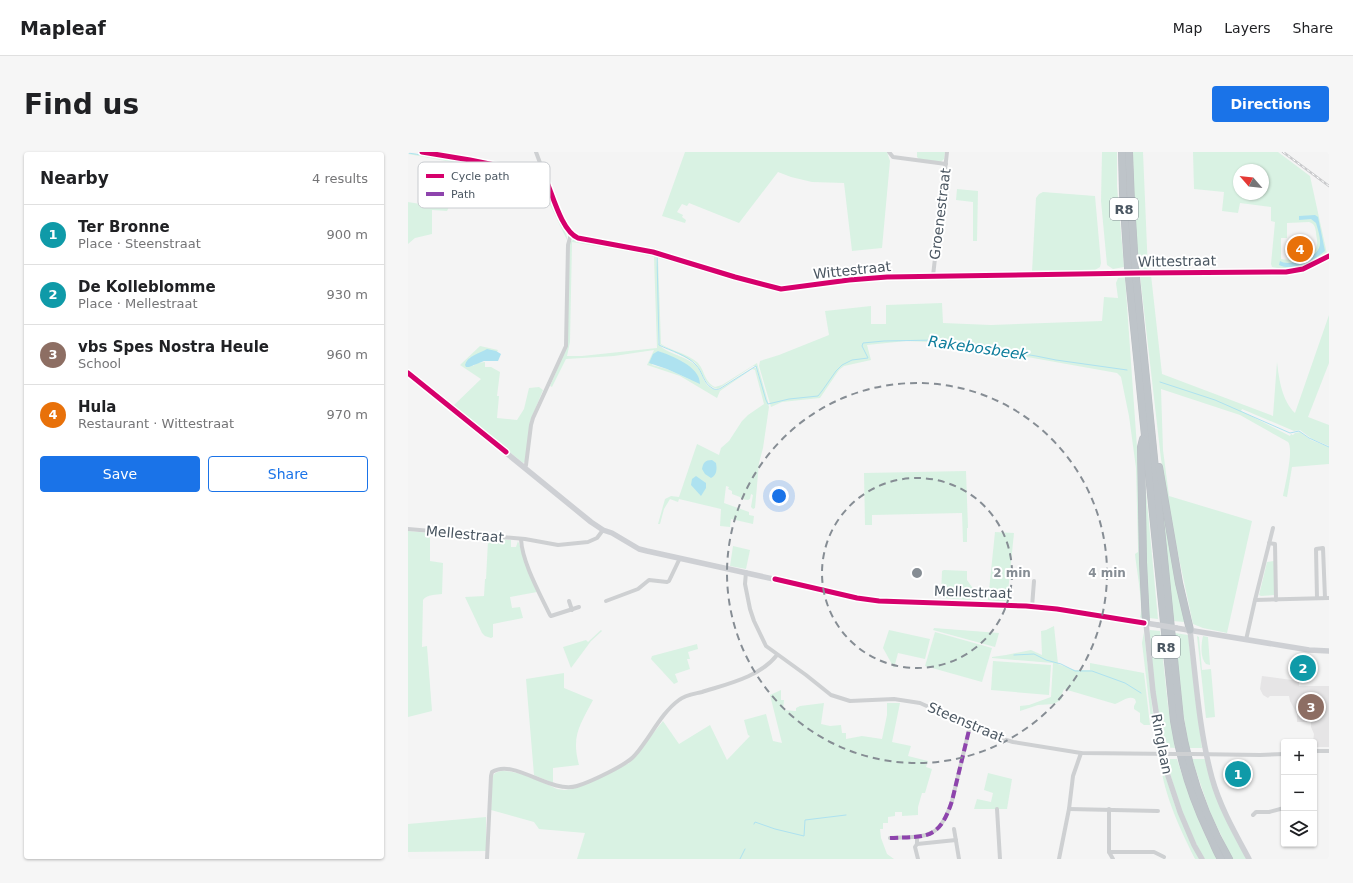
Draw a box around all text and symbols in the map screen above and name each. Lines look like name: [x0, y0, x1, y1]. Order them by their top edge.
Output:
text: Mapleaf: [20, 17, 106, 39]
text: Map: [1173, 20, 1202, 36]
text: Layers: [1224, 20, 1271, 36]
text: Share: [1293, 20, 1333, 36]
button: Directions: [1212, 86, 1329, 122]
text: Find us: [24, 88, 139, 121]
legend: [418, 162, 550, 208]
north arrow: [1233, 164, 1269, 200]
street label: Groenestraat: [926, 167, 954, 261]
text: Nearby: [40, 168, 109, 188]
text: Cycle path: [451, 170, 510, 183]
text: 4 results: [312, 171, 368, 186]
text: Path: [451, 188, 475, 201]
road number: R8: [1110, 198, 1138, 220]
text: Ter Bronne: [78, 218, 170, 236]
text: 1: [48, 227, 58, 242]
text: 900 m: [326, 227, 368, 242]
pin: 4: [1287, 234, 1313, 264]
text: Place · Steenstraat: [78, 236, 201, 251]
street label: Wittestraat: [1138, 252, 1217, 270]
street label: Wittestraat: [812, 258, 892, 282]
text: De Kolleblomme: [78, 278, 216, 296]
text: 2: [48, 287, 58, 302]
text: 930 m: [326, 287, 368, 302]
text: Place · Mellestraat: [78, 296, 198, 311]
water label: Rakebosbeek: [927, 332, 1030, 364]
text: vbs Spes Nostra Heule: [78, 338, 269, 356]
text: 3: [48, 347, 58, 362]
text: 960 m: [326, 347, 368, 362]
text: School: [78, 356, 121, 371]
text: Hula: [78, 398, 117, 416]
text: 4: [48, 407, 58, 422]
text: 970 m: [326, 407, 368, 422]
text: Restaurant · Wittestraat: [78, 416, 234, 431]
button: Save: [40, 456, 200, 492]
button: Share: [208, 456, 368, 492]
your location: [769, 486, 789, 506]
street label: Mellestraat: [425, 523, 505, 545]
centre of rings: [910, 566, 924, 580]
text: 2 min: [993, 566, 1031, 580]
text: 4 min: [1088, 566, 1126, 580]
street label: Mellestraat: [934, 583, 1013, 601]
road number: R8: [1152, 636, 1180, 658]
pin: 2: [1290, 653, 1316, 683]
pin: 3: [1298, 692, 1324, 722]
street label: Steenstraat: [925, 699, 1007, 746]
street label: Ringlaan: [1148, 712, 1176, 776]
map controls: [1281, 739, 1317, 847]
button: +: [1281, 739, 1317, 775]
pin: 1: [1225, 759, 1251, 789]
button: −: [1281, 775, 1317, 811]
button: layers: [1281, 811, 1317, 847]

